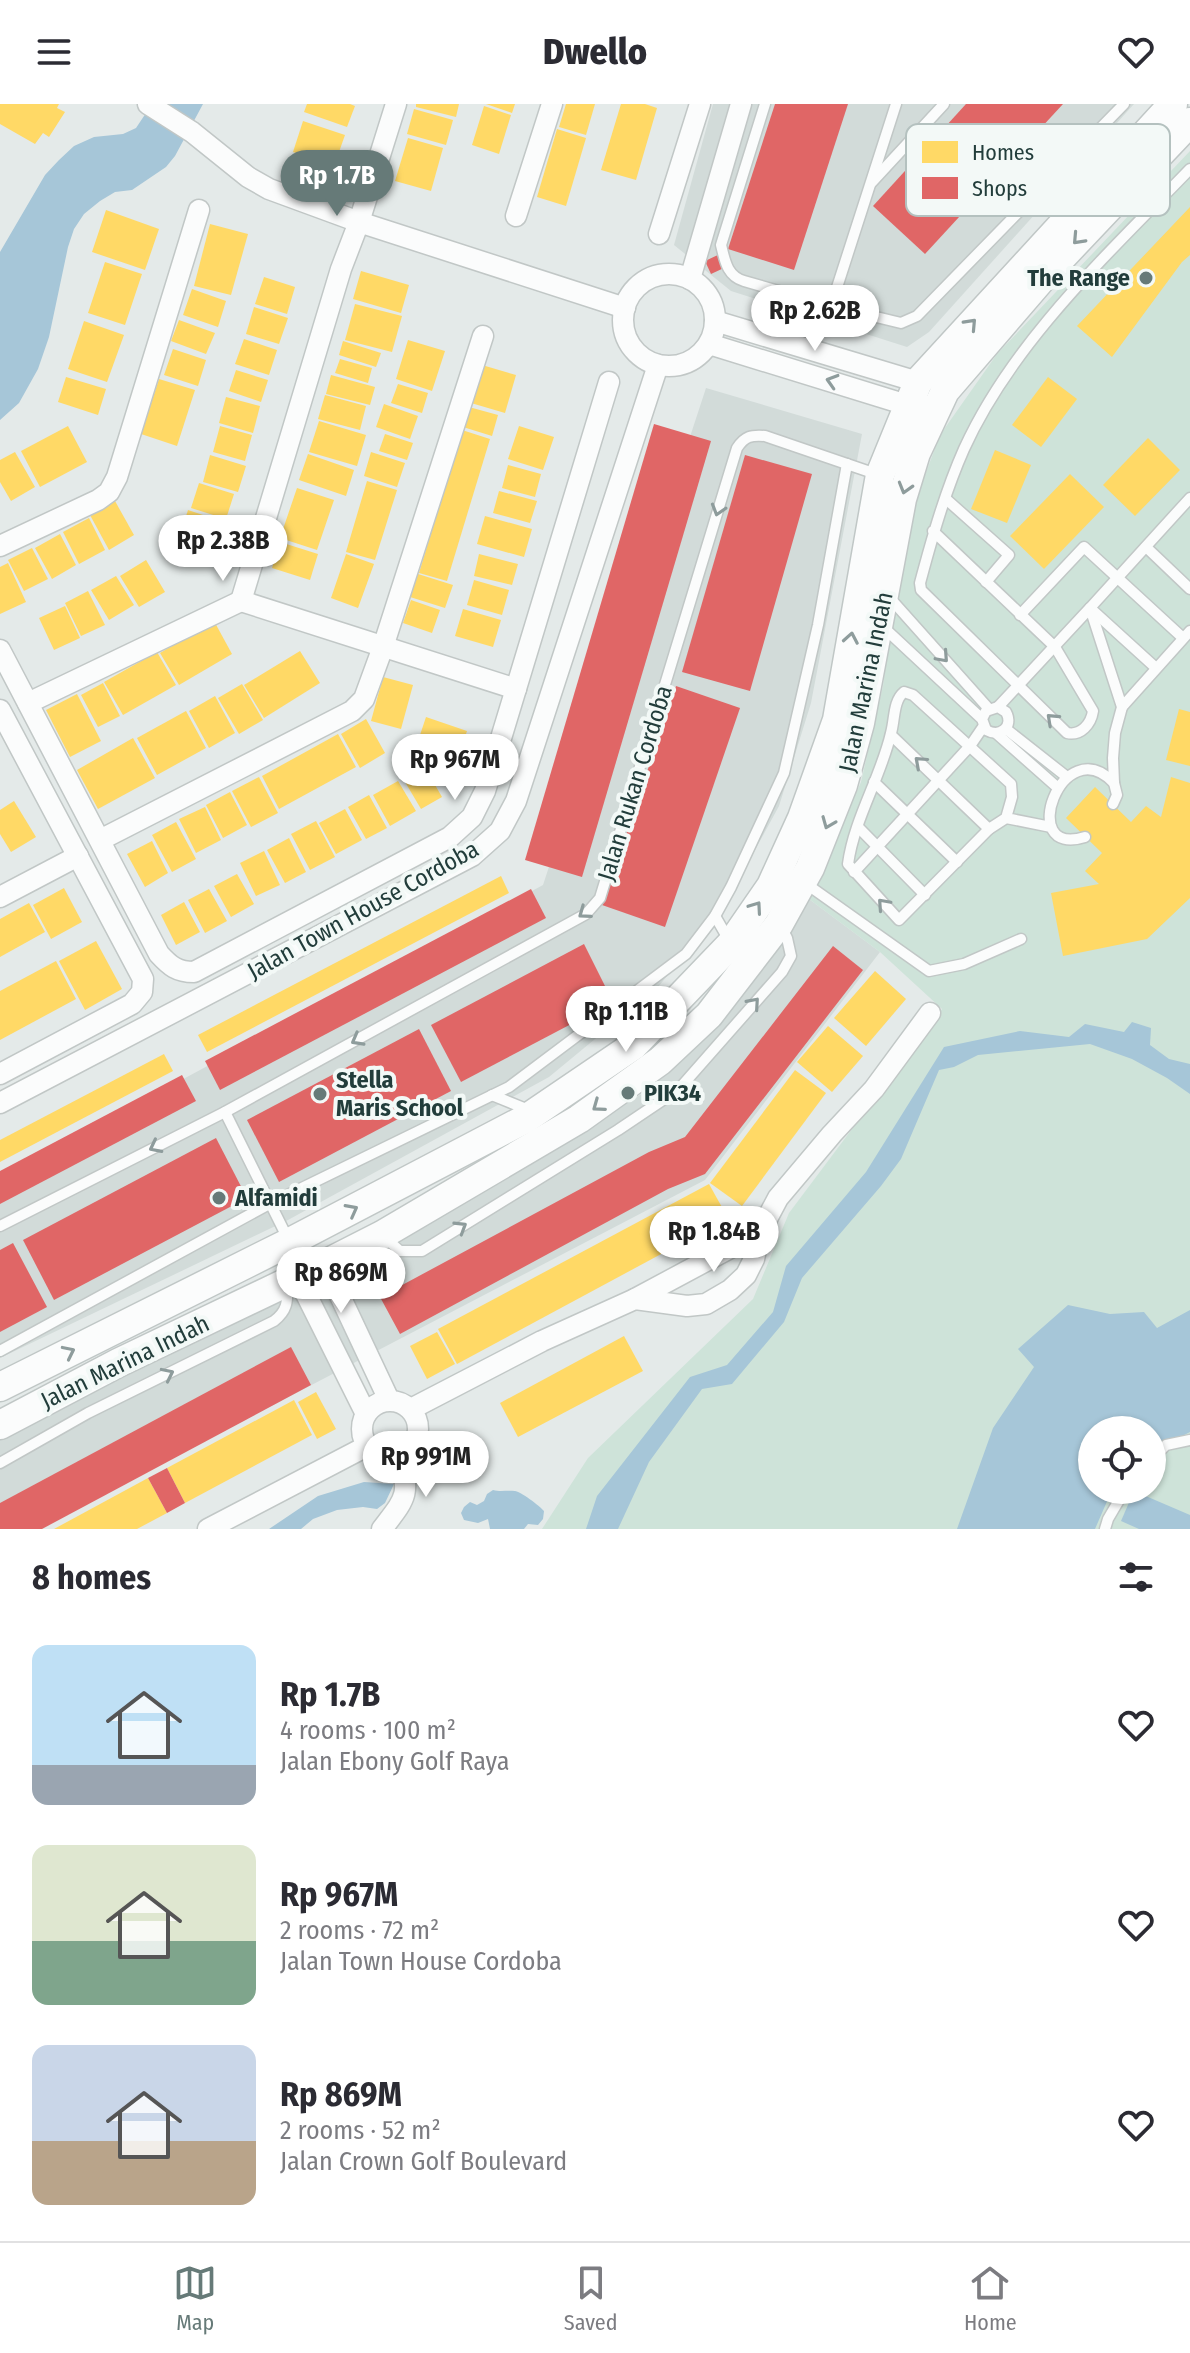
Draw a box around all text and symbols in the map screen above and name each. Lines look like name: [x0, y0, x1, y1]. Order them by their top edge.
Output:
icon: menu: [32, 30, 76, 74]
text: Dwello: [543, 30, 647, 74]
icon: heart: [1114, 30, 1158, 74]
legend: [906, 124, 1170, 216]
text: Homes: [972, 139, 1034, 166]
pin: Rp 1.7B: [263, 150, 411, 218]
text: Rp 1.7B: [299, 160, 375, 191]
text: Shops: [972, 175, 1027, 202]
one-way arrow: [1074, 230, 1088, 245]
place label: The Range: [1027, 264, 1130, 292]
marker: The Range: [1137, 269, 1155, 287]
pin: Rp 2.62B: [732, 285, 898, 353]
text: Rp 2.62B: [769, 295, 861, 326]
one-way arrow: [961, 319, 975, 334]
one-way arrow: [826, 374, 840, 390]
one-way arrow: [898, 481, 915, 495]
one-way arrow: [711, 503, 727, 517]
pin: Rp 2.38B: [140, 515, 306, 583]
text: Rp 2.38B: [176, 525, 270, 556]
street label: Jalan Marina Indah: [833, 589, 899, 775]
one-way arrow: [842, 631, 859, 645]
one-way arrow: [933, 648, 947, 663]
street label: Jalan Rukan Cordoba: [592, 682, 678, 884]
one-way arrow: [1047, 715, 1062, 729]
pin: Rp 967M: [381, 734, 529, 802]
text: Rp 967M: [410, 744, 500, 775]
one-way arrow: [915, 757, 930, 771]
one-way arrow: [821, 815, 838, 829]
street label: Jalan Town House Cordoba: [242, 835, 484, 985]
one-way arrow: [878, 898, 892, 913]
one-way arrow: [746, 902, 761, 916]
one-way arrow: [578, 904, 593, 918]
pin: Rp 1.11B: [543, 986, 709, 1054]
text: Rp 1.11B: [584, 996, 668, 1027]
one-way arrow: [745, 998, 759, 1013]
one-way arrow: [351, 1030, 365, 1045]
place label: Stella Maris School: [336, 1066, 464, 1122]
place label: PIK34: [644, 1079, 701, 1107]
marker: PIK34: [619, 1084, 637, 1102]
marker: Stella Maris School: [311, 1085, 329, 1103]
one-way arrow: [592, 1096, 606, 1111]
one-way arrow: [149, 1138, 164, 1153]
place label: Alfamidi: [234, 1184, 318, 1212]
marker: Alfamidi: [210, 1189, 228, 1207]
one-way arrow: [343, 1205, 358, 1220]
pin: Rp 1.84B: [631, 1206, 797, 1274]
text: Rp 1.84B: [668, 1216, 760, 1247]
one-way arrow: [452, 1221, 467, 1236]
pin: Rp 869M: [267, 1247, 415, 1315]
text: Rp 869M: [294, 1257, 388, 1288]
street label: Jalan Marina Indah: [36, 1309, 214, 1415]
one-way arrow: [61, 1346, 76, 1361]
one-way arrow: [159, 1368, 174, 1384]
map controls: [1078, 1416, 1166, 1504]
button: locate: [1078, 1416, 1166, 1504]
pin: Rp 991M: [352, 1431, 500, 1499]
text: Rp 991M: [381, 1441, 471, 1472]
icon: filters: [1114, 1555, 1158, 1599]
text: 8 homes: [32, 1557, 151, 1598]
text: Rp 1.7B: [280, 1674, 380, 1715]
icon: home: [96, 1677, 192, 1773]
icon: heart: [1114, 1703, 1158, 1747]
text: 4 rooms · 100 m²: [280, 1715, 456, 1746]
text: Jalan Ebony Golf Raya: [280, 1746, 510, 1777]
text: Rp 967M: [280, 1874, 398, 1915]
icon: home: [96, 1877, 192, 1973]
icon: heart: [1114, 1903, 1158, 1947]
text: 2 rooms · 72 m²: [280, 1915, 439, 1946]
text: Jalan Town House Cordoba: [280, 1946, 562, 1977]
text: Rp 869M: [280, 2074, 402, 2115]
icon: home: [96, 2077, 192, 2173]
icon: heart: [1114, 2103, 1158, 2147]
text: 2 rooms · 52 m²: [280, 2115, 441, 2146]
text: Jalan Crown Golf Boulevard: [280, 2146, 567, 2177]
tab: Map: [173, 2261, 217, 2336]
tab: Saved: [564, 2261, 618, 2336]
tab: Home: [964, 2261, 1017, 2336]

